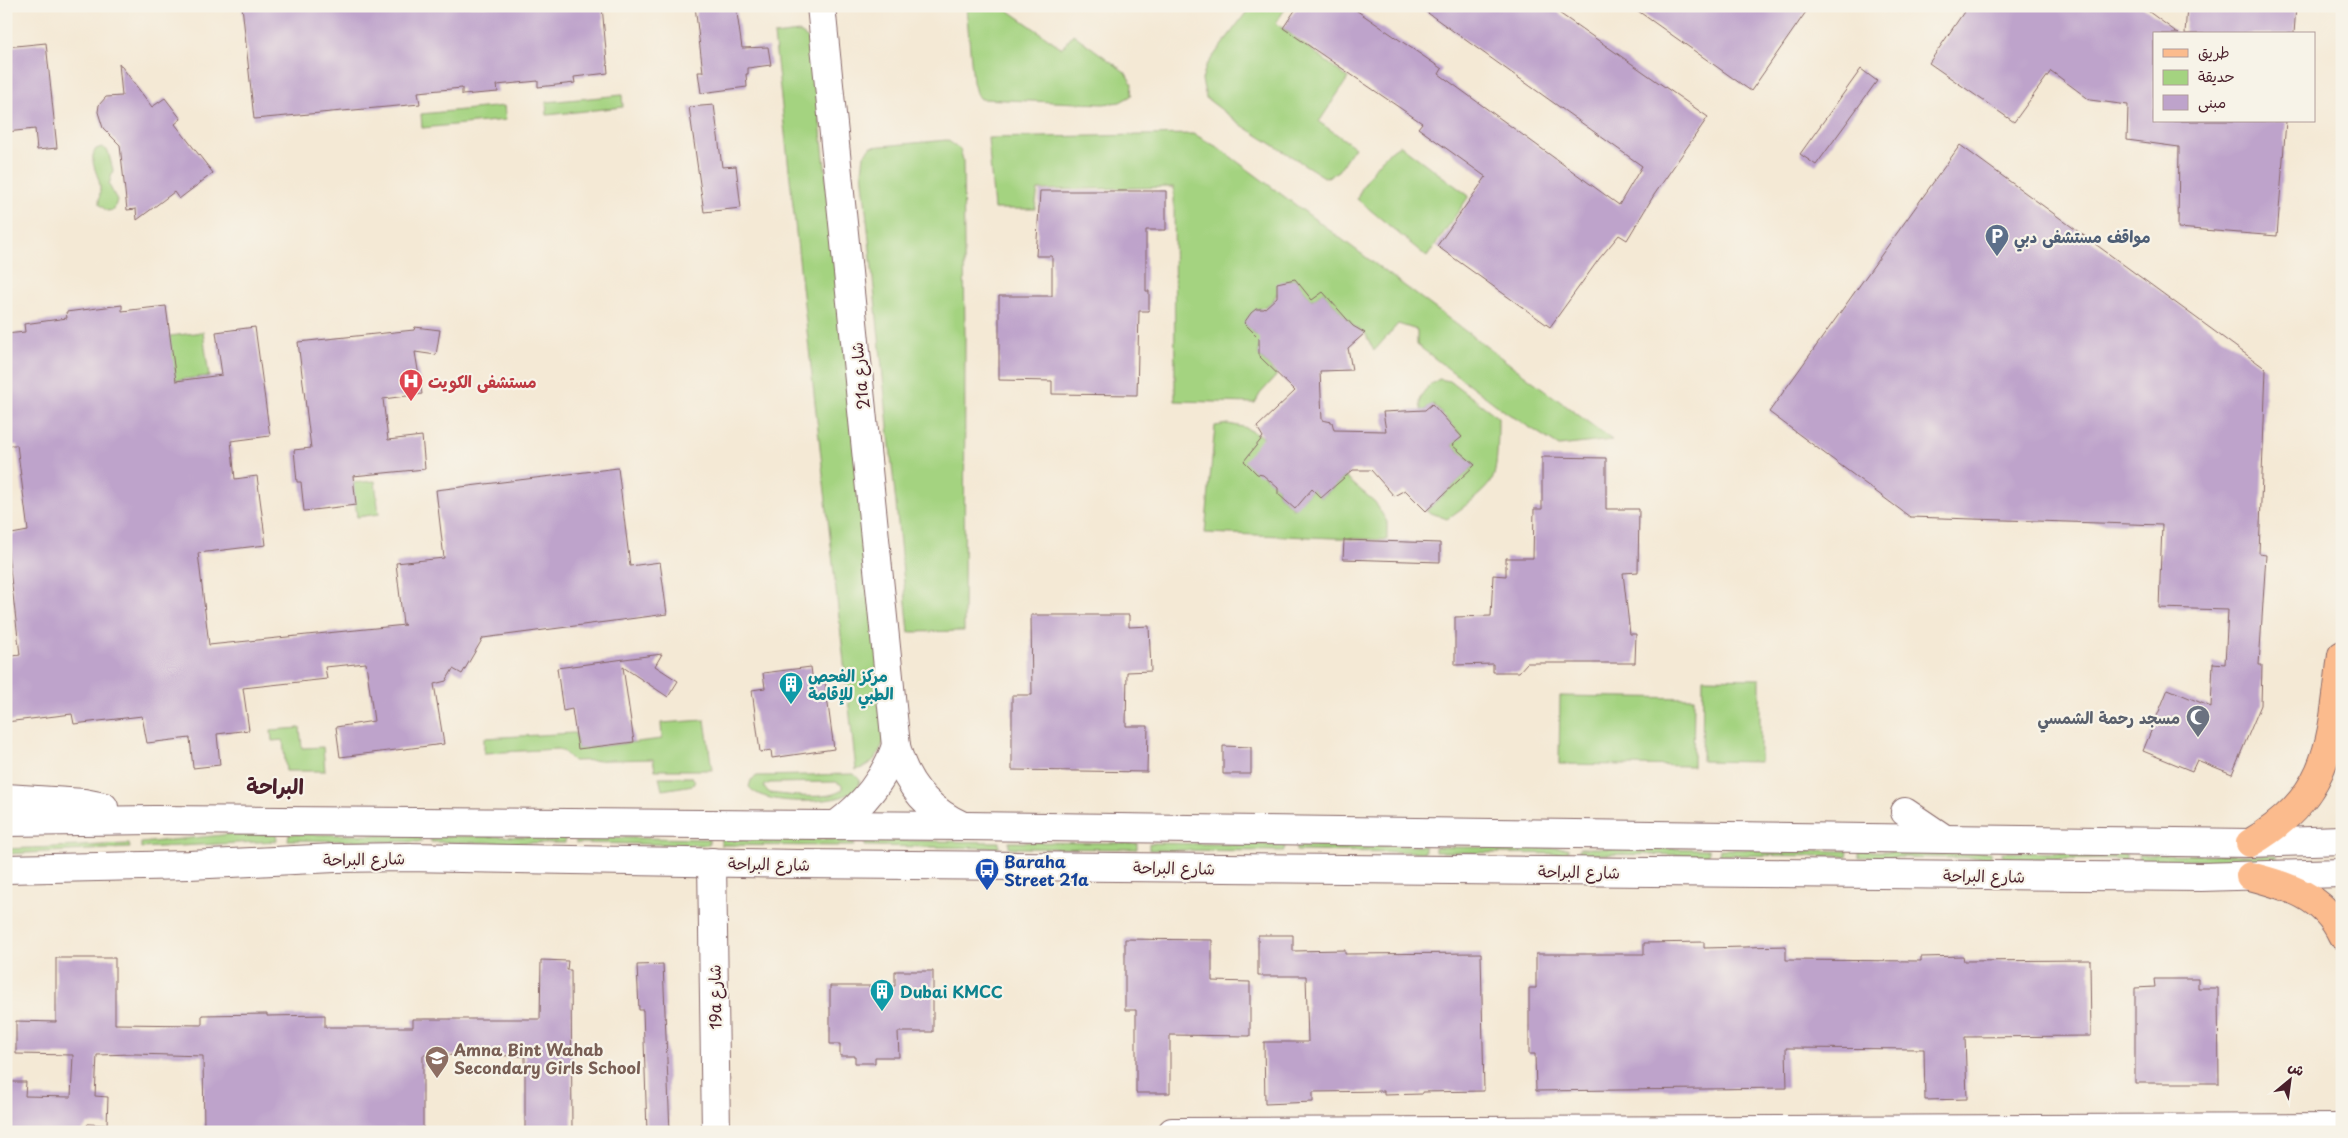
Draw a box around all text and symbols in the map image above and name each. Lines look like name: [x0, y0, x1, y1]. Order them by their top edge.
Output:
legend: [2153, 32, 2316, 122]
text: طريق: [2198, 40, 2230, 63]
text: حديقة: [2198, 64, 2235, 87]
text: مبنى: [2198, 90, 2226, 113]
parking icon: مواقف مستشفى دبي: [1984, 223, 2010, 257]
place label: مواقف مستشفى دبي: [2014, 224, 2151, 252]
street label: 21a شارع: [844, 341, 875, 411]
hospital icon: مستشفى الكويت: [398, 368, 424, 402]
place label: مستشفى الكويت: [428, 369, 537, 393]
place label: مركز الفحص الطبي للإقامة: [808, 663, 894, 709]
building icon: مركز الفحص الطبي للإقامة: [778, 671, 804, 705]
mosque icon: مسجد رحمة الشمسي: [2185, 704, 2211, 738]
place label: مسجد رحمة الشمسي: [2038, 705, 2180, 733]
district label: البراحة: [246, 769, 304, 801]
street label: شارع البراحة: [323, 845, 405, 872]
place label: Baraha Street 21a: [1004, 849, 1089, 891]
street label: شارع البراحة: [728, 850, 810, 877]
street label: شارع البراحة: [1133, 854, 1215, 881]
bus stop icon: Baraha Street 21a: [974, 857, 1000, 891]
street label: شارع البراحة: [1538, 858, 1620, 885]
street label: شارع البراحة: [1943, 862, 2025, 889]
street label: 19a شارع: [701, 964, 728, 1030]
building icon: Dubai KMCC: [869, 978, 895, 1012]
place label: Dubai KMCC: [900, 979, 1003, 1003]
place label: Amna Bint Wahab Secondary Girls School: [453, 1037, 641, 1079]
school or university icon: Amna Bint Wahab Secondary Girls School: [424, 1045, 450, 1079]
text: ش: [2285, 1055, 2308, 1081]
north arrow: [2266, 1056, 2316, 1106]

